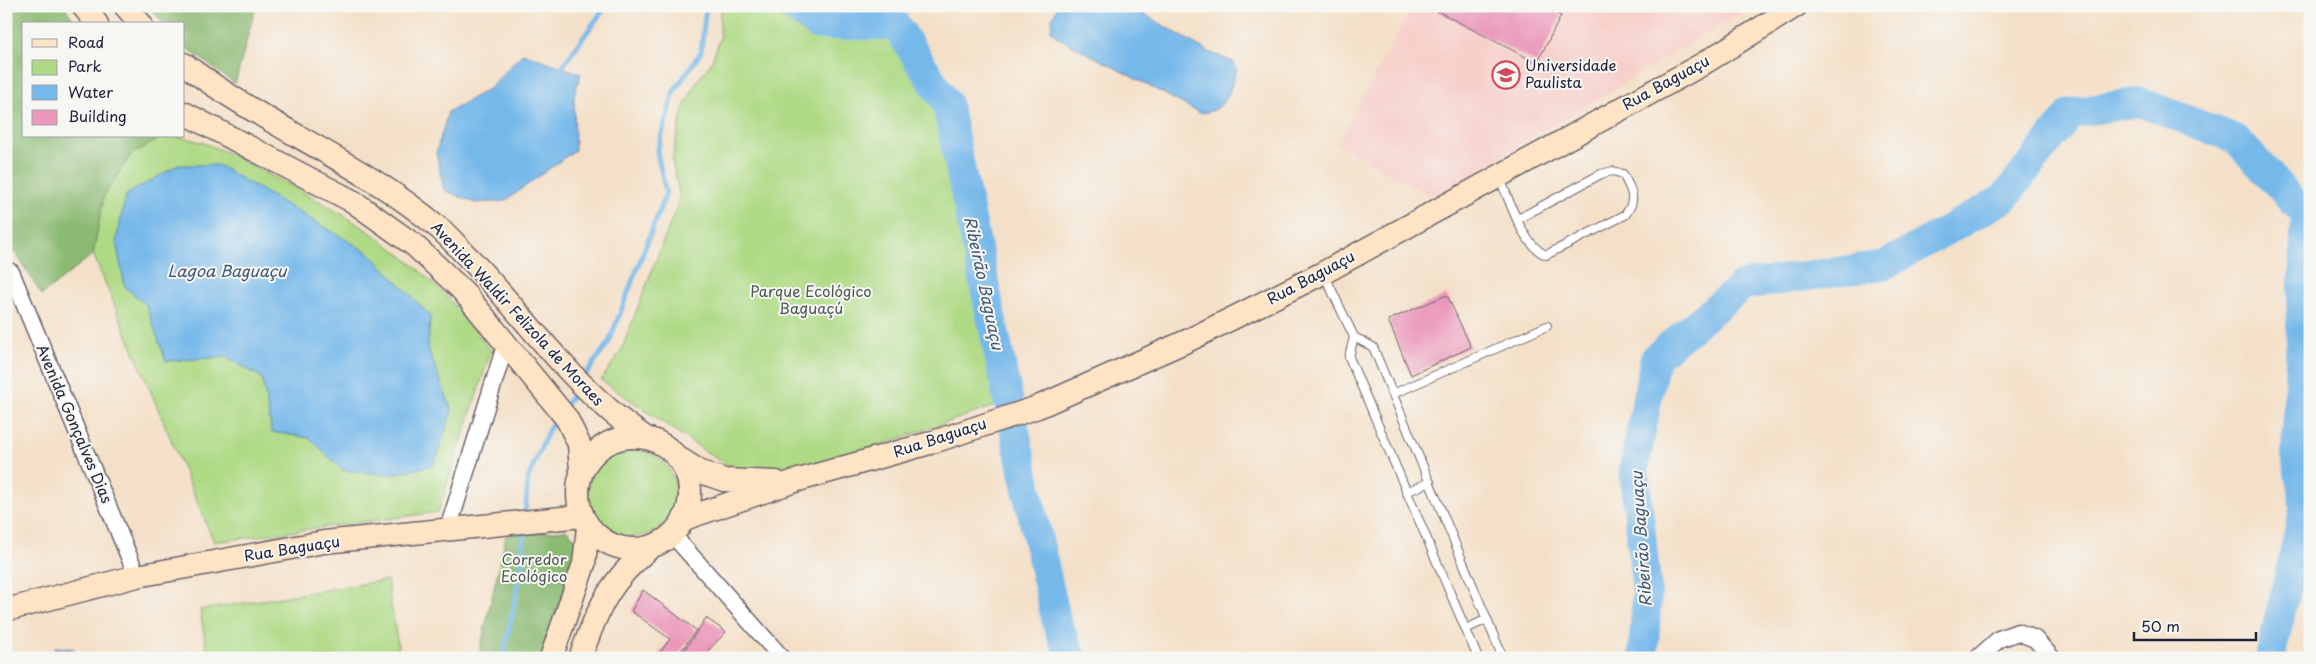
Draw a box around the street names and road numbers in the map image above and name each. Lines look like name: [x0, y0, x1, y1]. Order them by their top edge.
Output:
street label: Rua Baguaçu: [1617, 48, 1713, 115]
street label: Avenida Waldir Felizola de Moraes: [426, 216, 610, 410]
street label: Rua Baguaçu: [1262, 244, 1358, 310]
street label: Avenida Gonçalves Dias: [31, 340, 119, 507]
street label: Rua Baguaçu: [890, 411, 989, 462]
street label: Rua Baguaçu: [242, 529, 341, 566]

